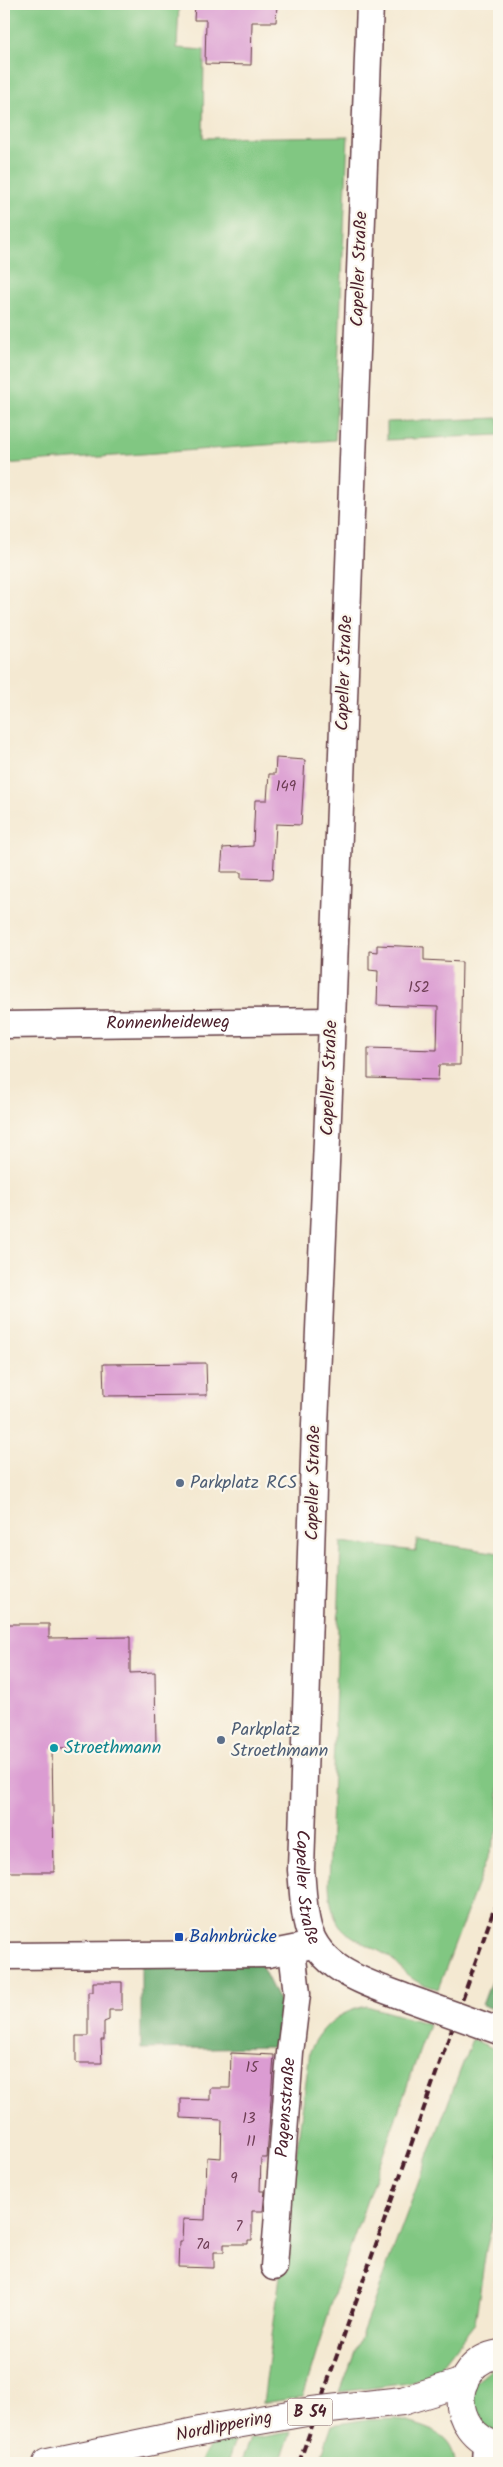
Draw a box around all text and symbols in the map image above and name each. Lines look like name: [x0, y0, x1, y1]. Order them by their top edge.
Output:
street label: Capeller Straße: [343, 211, 377, 327]
street label: Capeller Straße: [328, 615, 362, 731]
house number: 149: [276, 775, 297, 799]
house number: 152: [408, 976, 430, 1000]
street label: Ronnenheideweg: [106, 1008, 230, 1038]
street label: Capeller Straße: [313, 1020, 347, 1136]
street label: Capeller Straße: [298, 1425, 330, 1541]
place label: Parkplatz RCS: [190, 1469, 297, 1498]
marker: Parkplatz RCS: [174, 1477, 186, 1489]
place label: Parkplatz Stroethmann: [231, 1716, 328, 1766]
place label: Stroethmann: [64, 1734, 161, 1763]
marker: Parkplatz Stroethmann: [215, 1734, 227, 1746]
marker: Stroethmann: [48, 1742, 60, 1754]
street label: Capeller Straße: [286, 1829, 328, 1950]
place label: Bahnbrücke: [189, 1923, 277, 1952]
marker: Bahnbrücke: [173, 1931, 185, 1943]
house number: 15: [246, 2056, 259, 2080]
street label: Pagensstraße: [268, 2057, 304, 2158]
house number: 13: [242, 2107, 256, 2131]
house number: 11: [246, 2130, 256, 2154]
house number: 9: [230, 2167, 238, 2191]
house number: 7: [236, 2215, 244, 2239]
house number: 7a: [196, 2233, 210, 2257]
road number: B 54: [288, 2398, 332, 2426]
street label: Nordlippering: [173, 2403, 275, 2451]

